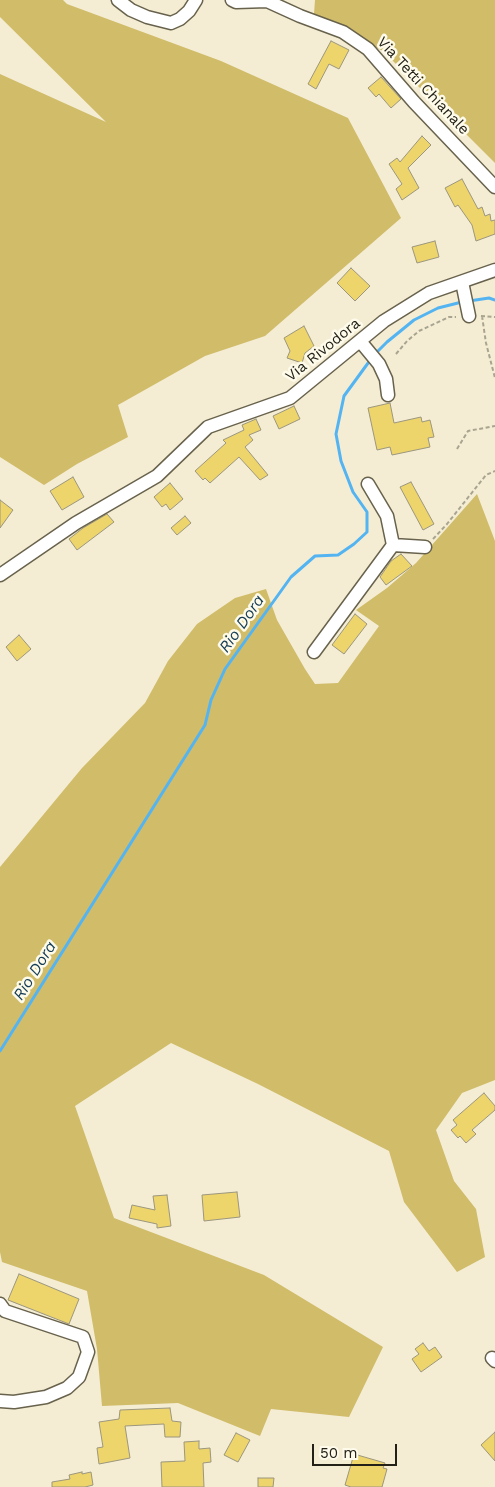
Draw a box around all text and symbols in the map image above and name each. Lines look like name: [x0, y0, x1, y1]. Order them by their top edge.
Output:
street label: Via Tetti Chianale: [373, 33, 473, 139]
street label: Via Rivodora: [282, 314, 364, 386]
water label: Rio Dora: [215, 592, 269, 656]
water label: Rio Dora: [9, 938, 61, 1004]
scale bar: [315, 1434, 400, 1466]
text: 50 m: [320, 1444, 357, 1462]

